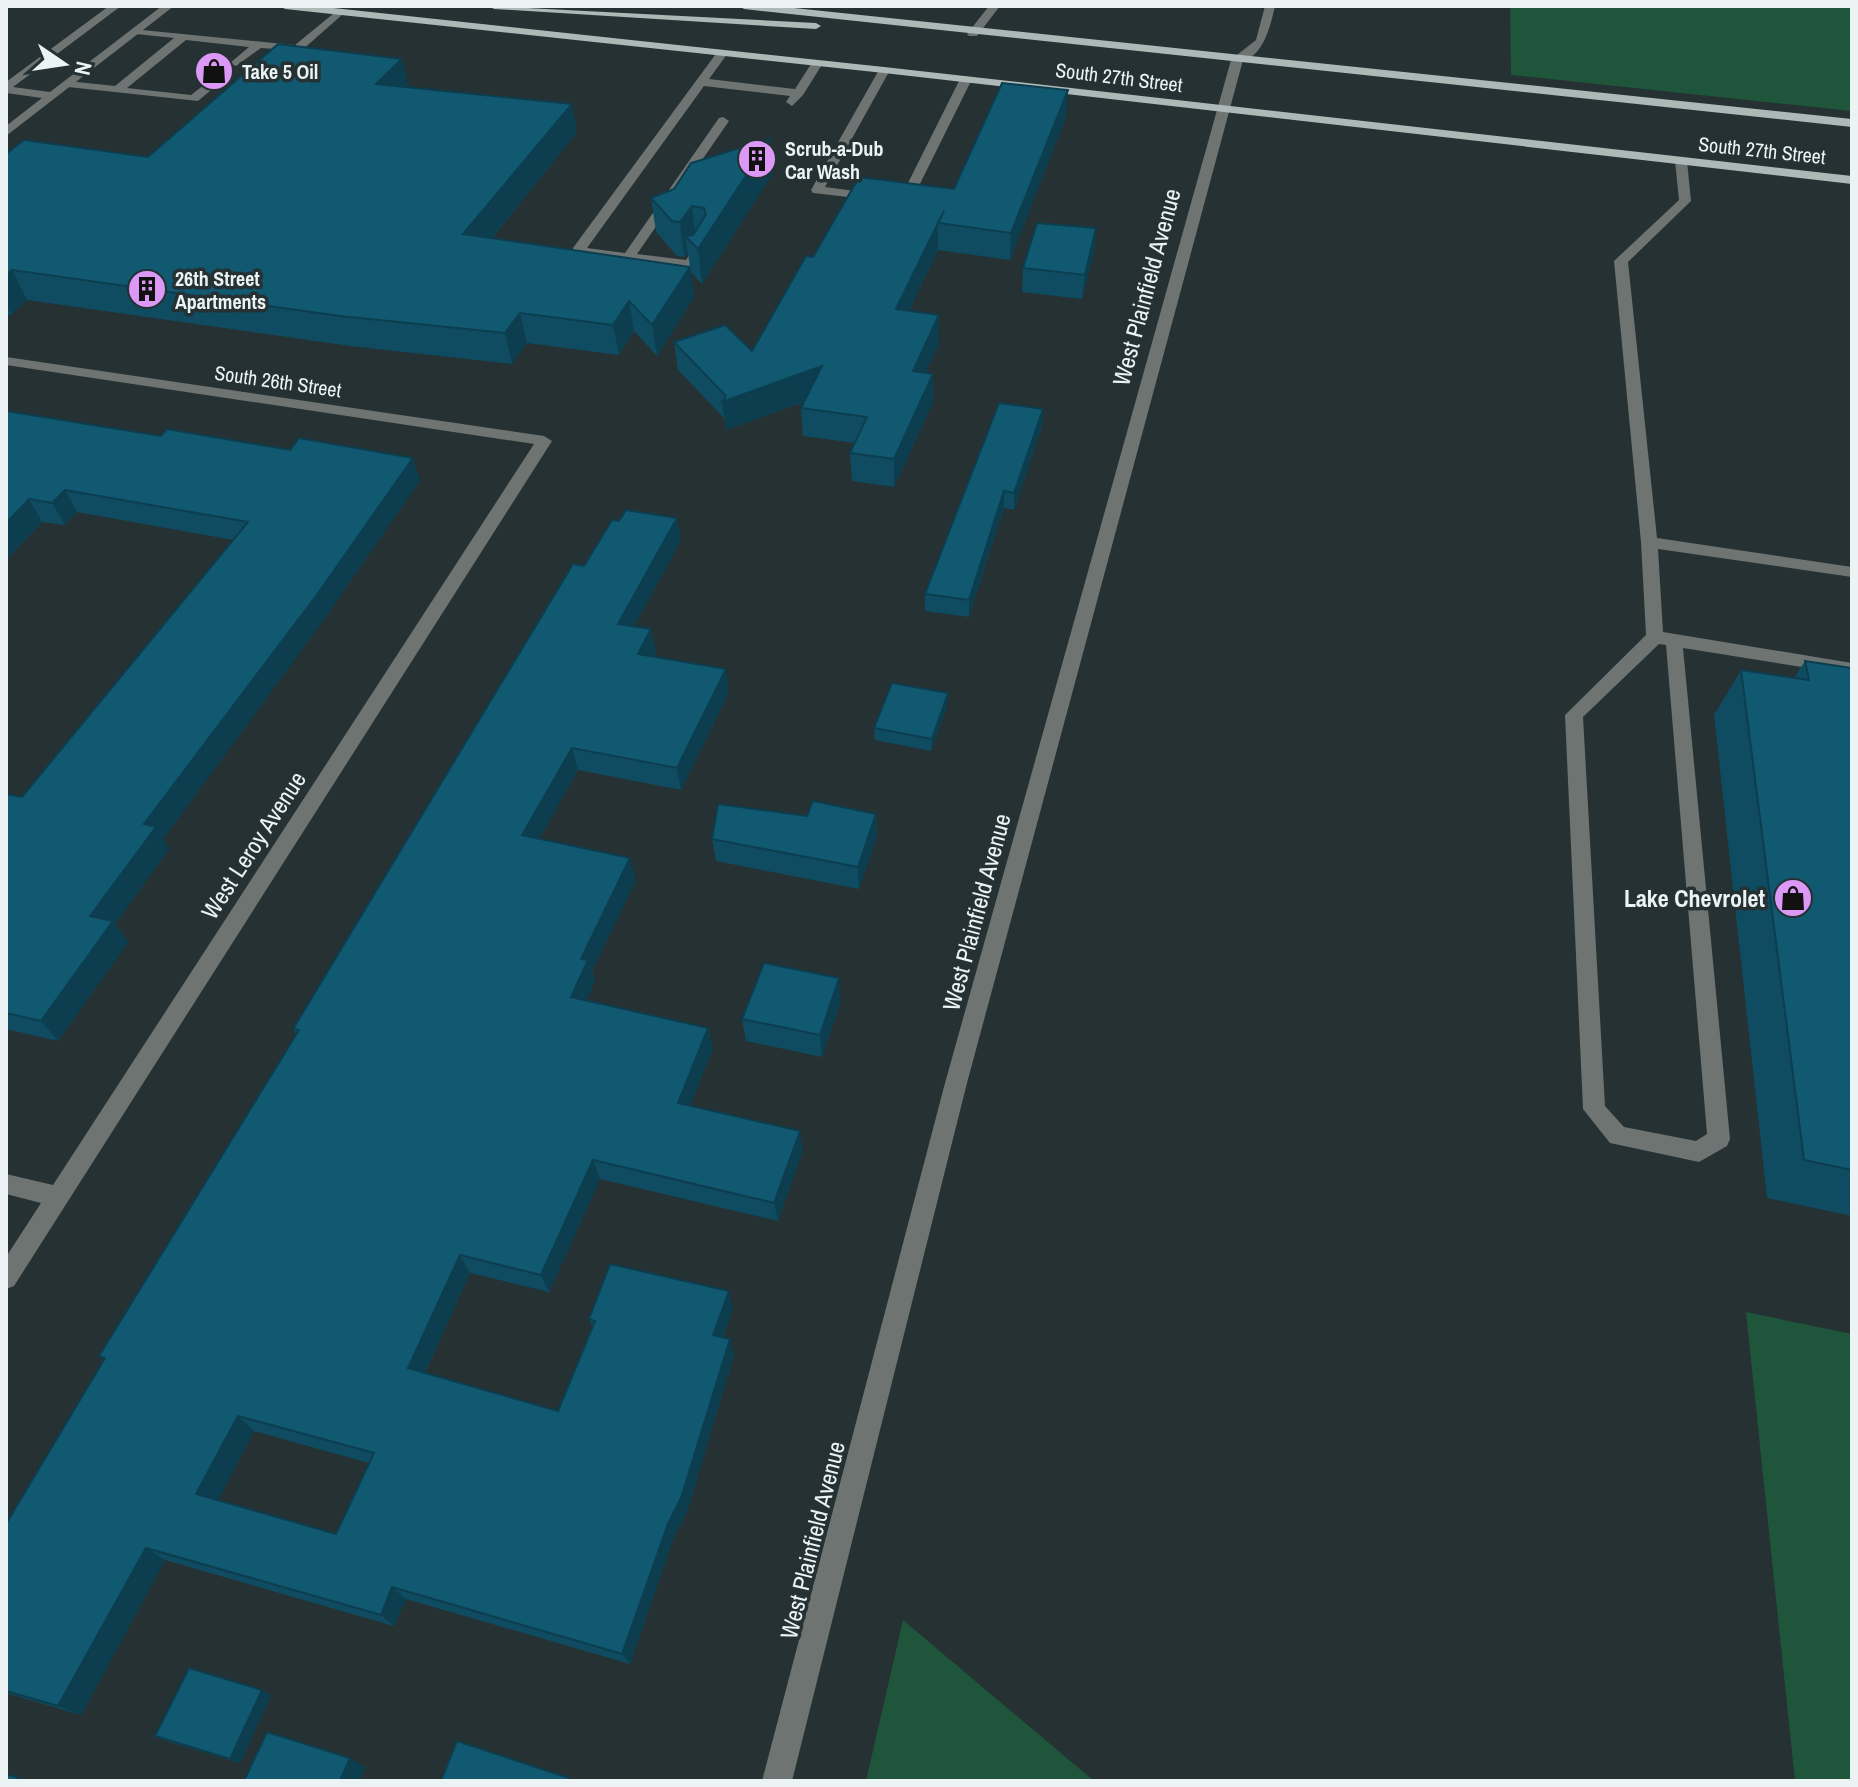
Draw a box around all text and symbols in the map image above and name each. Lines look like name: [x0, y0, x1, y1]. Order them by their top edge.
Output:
north arrow: [24, 24, 104, 104]
shop icon: Take 5 Oil: [193, 50, 235, 92]
street label: South 27th Street: [1054, 56, 1184, 98]
place label: Take 5 Oil: [242, 58, 318, 85]
text: N: [67, 59, 100, 78]
street label: South 27th Street: [1697, 130, 1827, 170]
place label: Scrub-a-Dub Car Wash: [785, 135, 883, 185]
building icon: Scrub-a-Dub Car Wash: [736, 138, 778, 180]
street label: West Plainfield Avenue: [1104, 185, 1188, 389]
place label: 26th Street Apartments: [175, 265, 266, 315]
building icon: 26th Street Apartments: [126, 268, 168, 310]
street label: South 26th Street: [213, 359, 344, 403]
street label: West Leroy Avenue: [193, 765, 313, 925]
street label: West Plainfield Avenue: [934, 810, 1018, 1014]
shop icon: Lake Chevrolet: [1772, 877, 1814, 919]
place label: Lake Chevrolet: [1624, 882, 1765, 914]
street label: West Plainfield Avenue: [772, 1438, 852, 1642]

